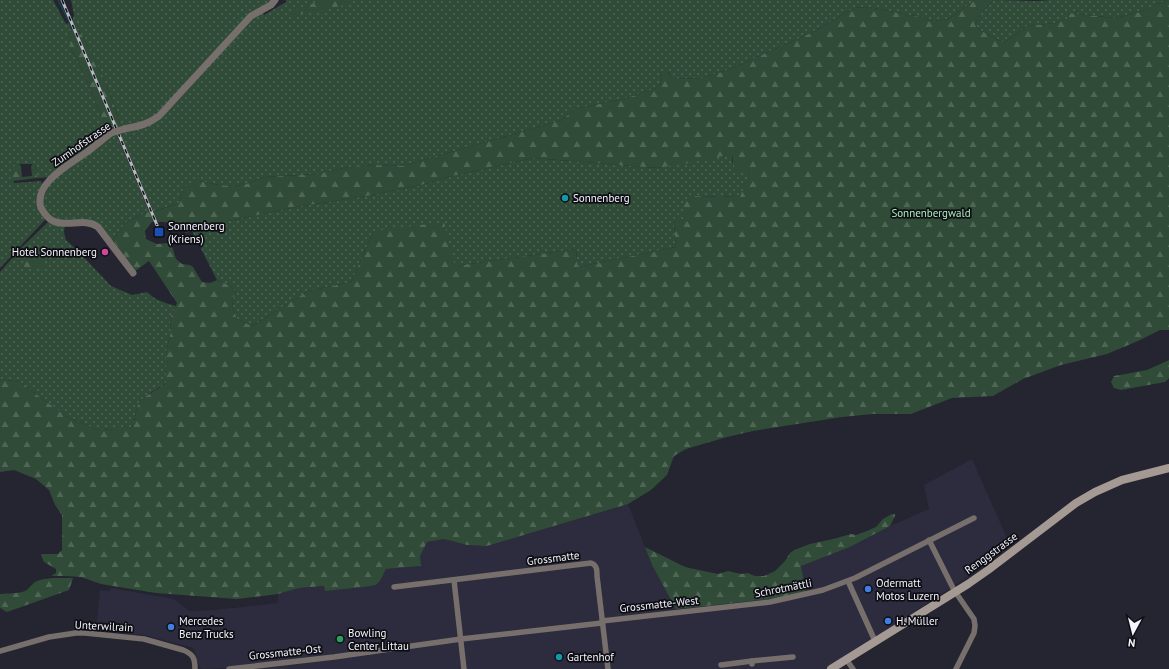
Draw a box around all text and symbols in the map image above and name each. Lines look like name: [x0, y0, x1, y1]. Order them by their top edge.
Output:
street label: Zumhofstrasse: [49, 118, 113, 169]
place label: Sonnenberg: [573, 191, 630, 205]
marker: Sonnenberg: [560, 193, 570, 203]
park label: Sonnenbergwald: [891, 206, 971, 220]
place label: Sonnenberg (Kriens): [168, 219, 225, 246]
marker: Sonnenberg (Kriens): [153, 226, 165, 238]
place label: Hotel Sonnenberg: [12, 245, 97, 259]
marker: Hotel Sonnenberg: [100, 247, 110, 257]
street label: Renggstrasse: [962, 529, 1020, 577]
street label: Grossmatte: [526, 548, 581, 568]
street label: Schrotmättli: [753, 576, 813, 600]
place label: Odermatt Motos Luzern: [876, 576, 939, 603]
marker: Odermatt Motos Luzern: [863, 584, 873, 594]
street label: Grossmatte-West: [619, 593, 700, 615]
north arrow: [1113, 613, 1153, 653]
place label: Mercedes Benz Trucks: [179, 614, 234, 641]
place label: H. Müller: [896, 614, 938, 628]
marker: H. Müller: [883, 616, 893, 626]
street label: Unterwilrain: [74, 617, 134, 635]
marker: Mercedes Benz Trucks: [166, 622, 176, 632]
place label: Bowling Center Littau: [348, 626, 409, 653]
marker: Bowling Center Littau: [335, 634, 345, 644]
text: N: [1127, 636, 1136, 650]
street label: Grossmatte-Ost: [248, 641, 322, 663]
place label: Gartenhof: [567, 650, 614, 664]
marker: Gartenhof: [554, 652, 564, 662]

